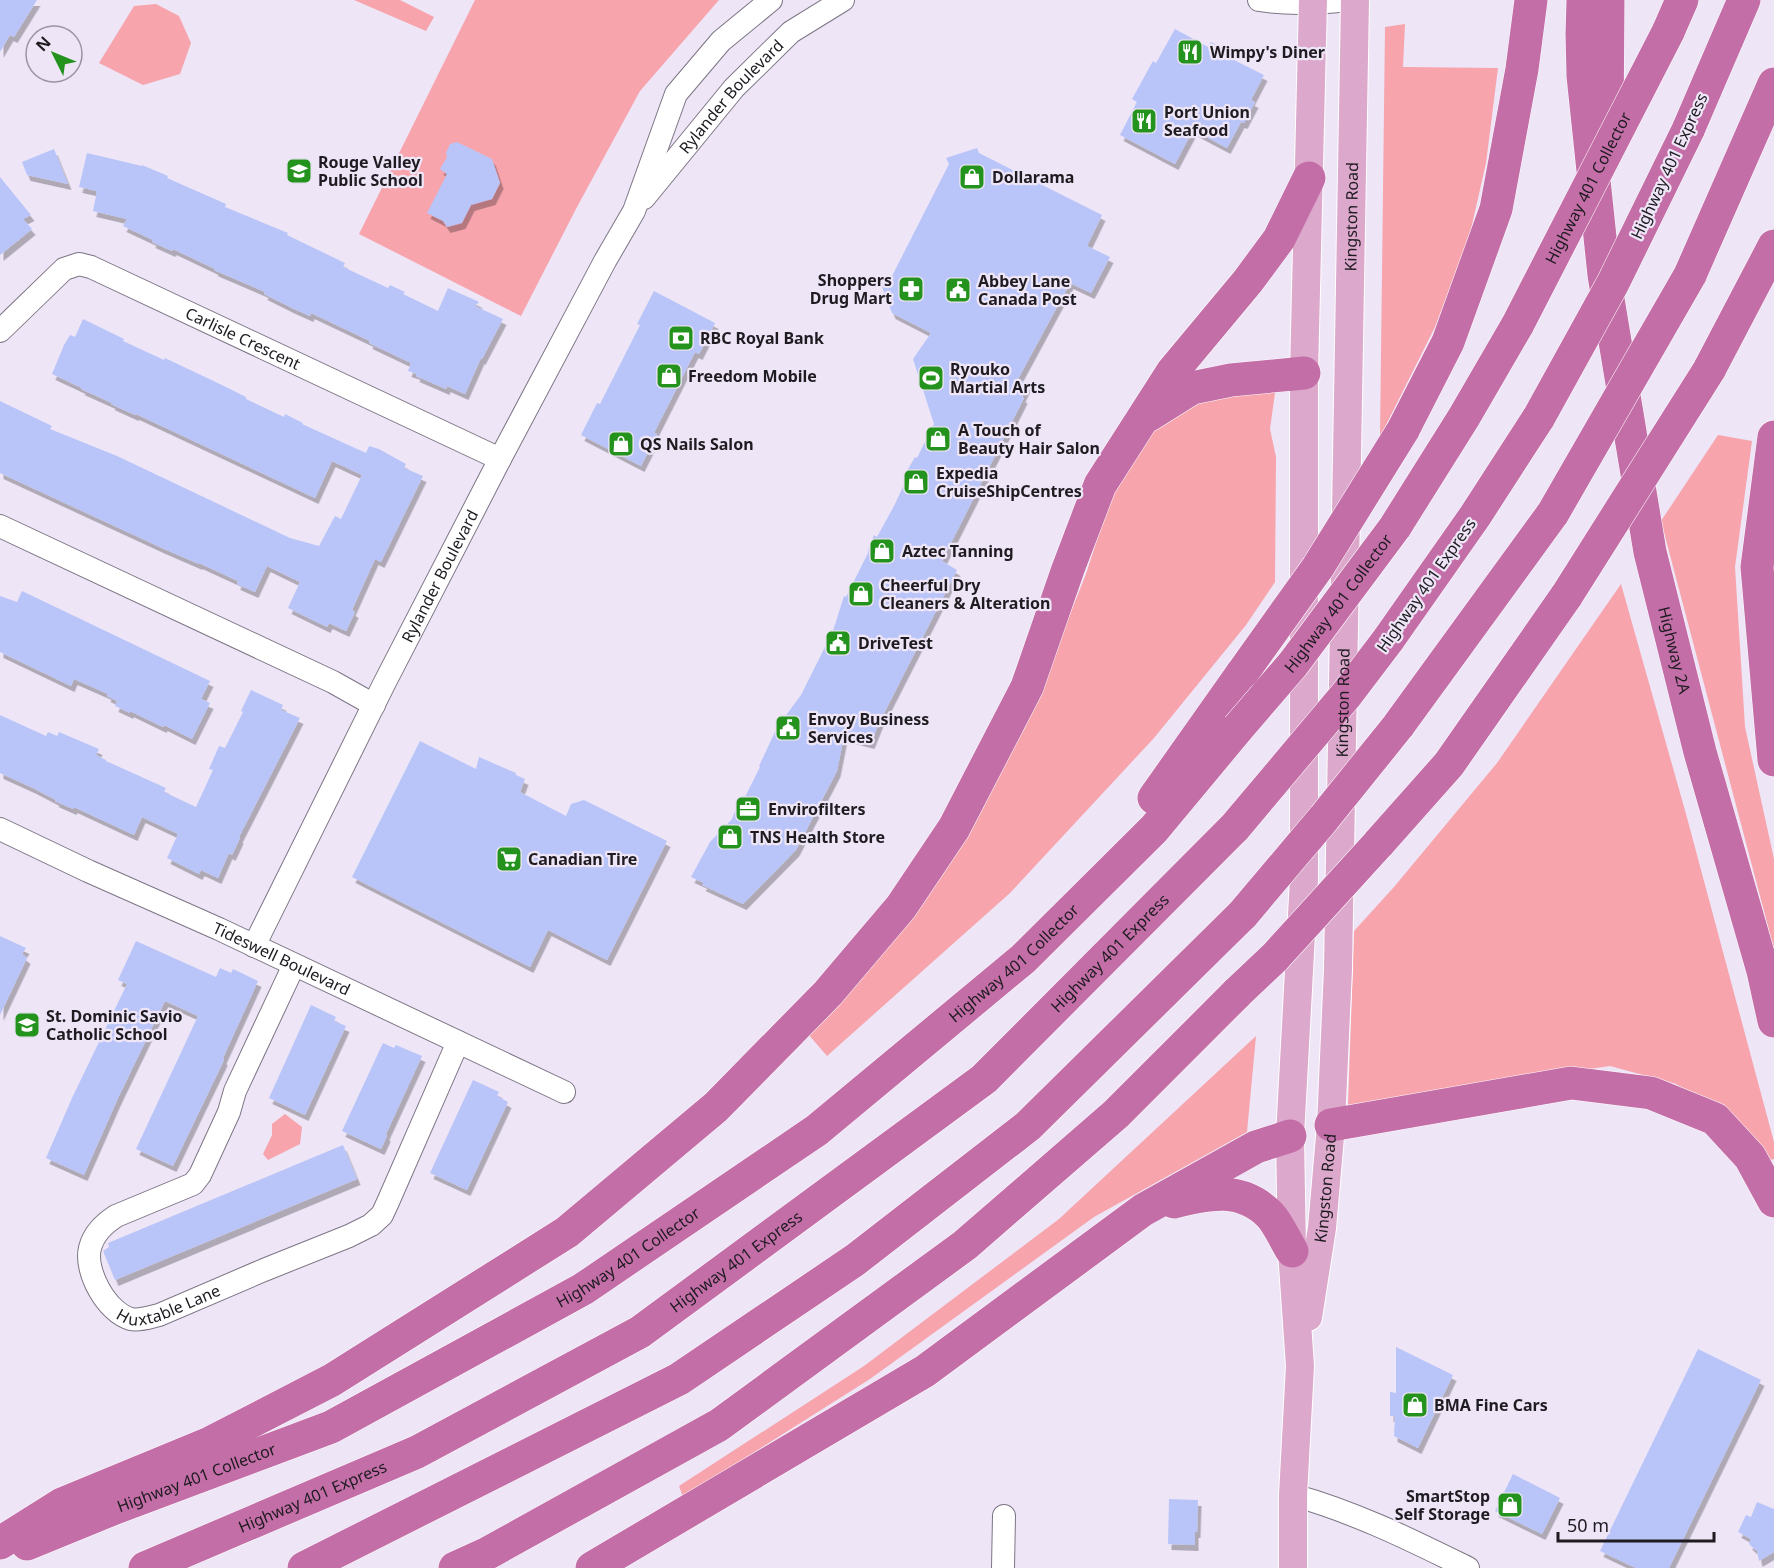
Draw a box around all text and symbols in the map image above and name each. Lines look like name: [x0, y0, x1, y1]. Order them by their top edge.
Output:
north arrow: [24, 24, 84, 84]
text: N: [31, 32, 56, 56]
street label: Rylander Boulevard: [674, 34, 788, 158]
restaurant icon: Wimpy's Diner: [1175, 37, 1205, 67]
place label: Wimpy's Diner: [1210, 41, 1325, 63]
street label: Highway 401 Express: [1625, 89, 1713, 243]
place label: Port Union Seafood: [1164, 101, 1250, 141]
restaurant icon: Port Union Seafood: [1129, 106, 1159, 136]
street label: Highway 401 Collector: [1540, 108, 1636, 268]
place label: Rouge Valley Public School: [318, 151, 423, 191]
school or university icon: Rouge Valley Public School: [284, 156, 314, 186]
shop icon: Dollarama: [957, 162, 987, 192]
street label: Kingston Road: [1339, 162, 1363, 272]
place label: Dollarama: [992, 166, 1074, 188]
place label: Shoppers Drug Mart: [810, 269, 892, 309]
place label: Abbey Lane Canada Post: [978, 270, 1077, 310]
pharmacy icon: Shoppers Drug Mart: [896, 274, 926, 304]
public building icon: Abbey Lane Canada Post: [943, 275, 973, 305]
street label: Carlisle Crescent: [182, 302, 304, 375]
bank icon: RBC Royal Bank: [666, 323, 696, 353]
place label: RBC Royal Bank: [700, 327, 824, 349]
place label: Ryouko Martial Arts: [950, 358, 1045, 398]
shop icon: Freedom Mobile: [654, 361, 684, 391]
sports icon: Ryouko Martial Arts: [916, 363, 946, 393]
place label: Freedom Mobile: [688, 365, 817, 387]
place label: A Touch of Beauty Hair Salon: [958, 419, 1100, 459]
shop icon: A Touch of Beauty Hair Salon: [923, 424, 953, 454]
shop icon: QS Nails Salon: [606, 429, 636, 459]
place label: QS Nails Salon: [640, 433, 754, 455]
place label: Expedia CruiseShipCentres: [936, 462, 1082, 502]
shop icon: Expedia CruiseShipCentres: [901, 467, 931, 497]
street label: Rylander Boulevard: [396, 506, 483, 646]
street label: Highway 401 Express: [1371, 514, 1481, 656]
street label: Highway 401 Collector: [1279, 529, 1397, 678]
shop icon: Aztec Tanning: [867, 536, 897, 566]
place label: Aztec Tanning: [902, 540, 1014, 562]
place label: Cheerful Dry Cleaners & Alteration: [880, 574, 1051, 614]
shop icon: Cheerful Dry Cleaners & Alteration: [846, 579, 876, 609]
street label: Highway 2A: [1653, 604, 1696, 697]
public building icon: DriveTest: [823, 628, 853, 658]
place label: DriveTest: [858, 632, 933, 654]
street label: Kingston Road: [1331, 648, 1355, 758]
place label: Envoy Business Services: [808, 708, 929, 748]
public building icon: Envoy Business Services: [773, 713, 803, 743]
office icon: Envirofilters: [733, 794, 763, 824]
place label: Envirofilters: [768, 798, 866, 820]
shop icon: TNS Health Store: [715, 822, 745, 852]
place label: TNS Health Store: [750, 826, 885, 848]
supermarket icon: Canadian Tire: [494, 844, 524, 874]
place label: Canadian Tire: [528, 848, 637, 870]
street label: Highway 401 Express: [1046, 889, 1174, 1017]
street label: Highway 401 Collector: [944, 899, 1084, 1027]
street label: Tideswell Boulevard: [209, 917, 354, 1001]
place label: St. Dominic Savio Catholic School: [46, 1005, 182, 1045]
school or university icon: St. Dominic Savio Catholic School: [12, 1010, 42, 1040]
street label: Kingston Road: [1309, 1133, 1341, 1244]
street label: Highway 401 Collector: [552, 1202, 704, 1313]
street label: Highway 401 Express: [665, 1205, 807, 1317]
street label: Huxtable Lane: [113, 1279, 224, 1331]
shop icon: BMA Fine Cars: [1400, 1390, 1430, 1420]
place label: BMA Fine Cars: [1434, 1394, 1548, 1416]
street label: Highway 401 Collector: [114, 1438, 279, 1517]
street label: Highway 401 Express: [235, 1455, 390, 1538]
place label: SmartStop Self Storage: [1395, 1485, 1490, 1525]
shop icon: SmartStop Self Storage: [1495, 1490, 1525, 1520]
scale bar: [1558, 1505, 1714, 1543]
text: 50 m: [1567, 1513, 1609, 1537]

